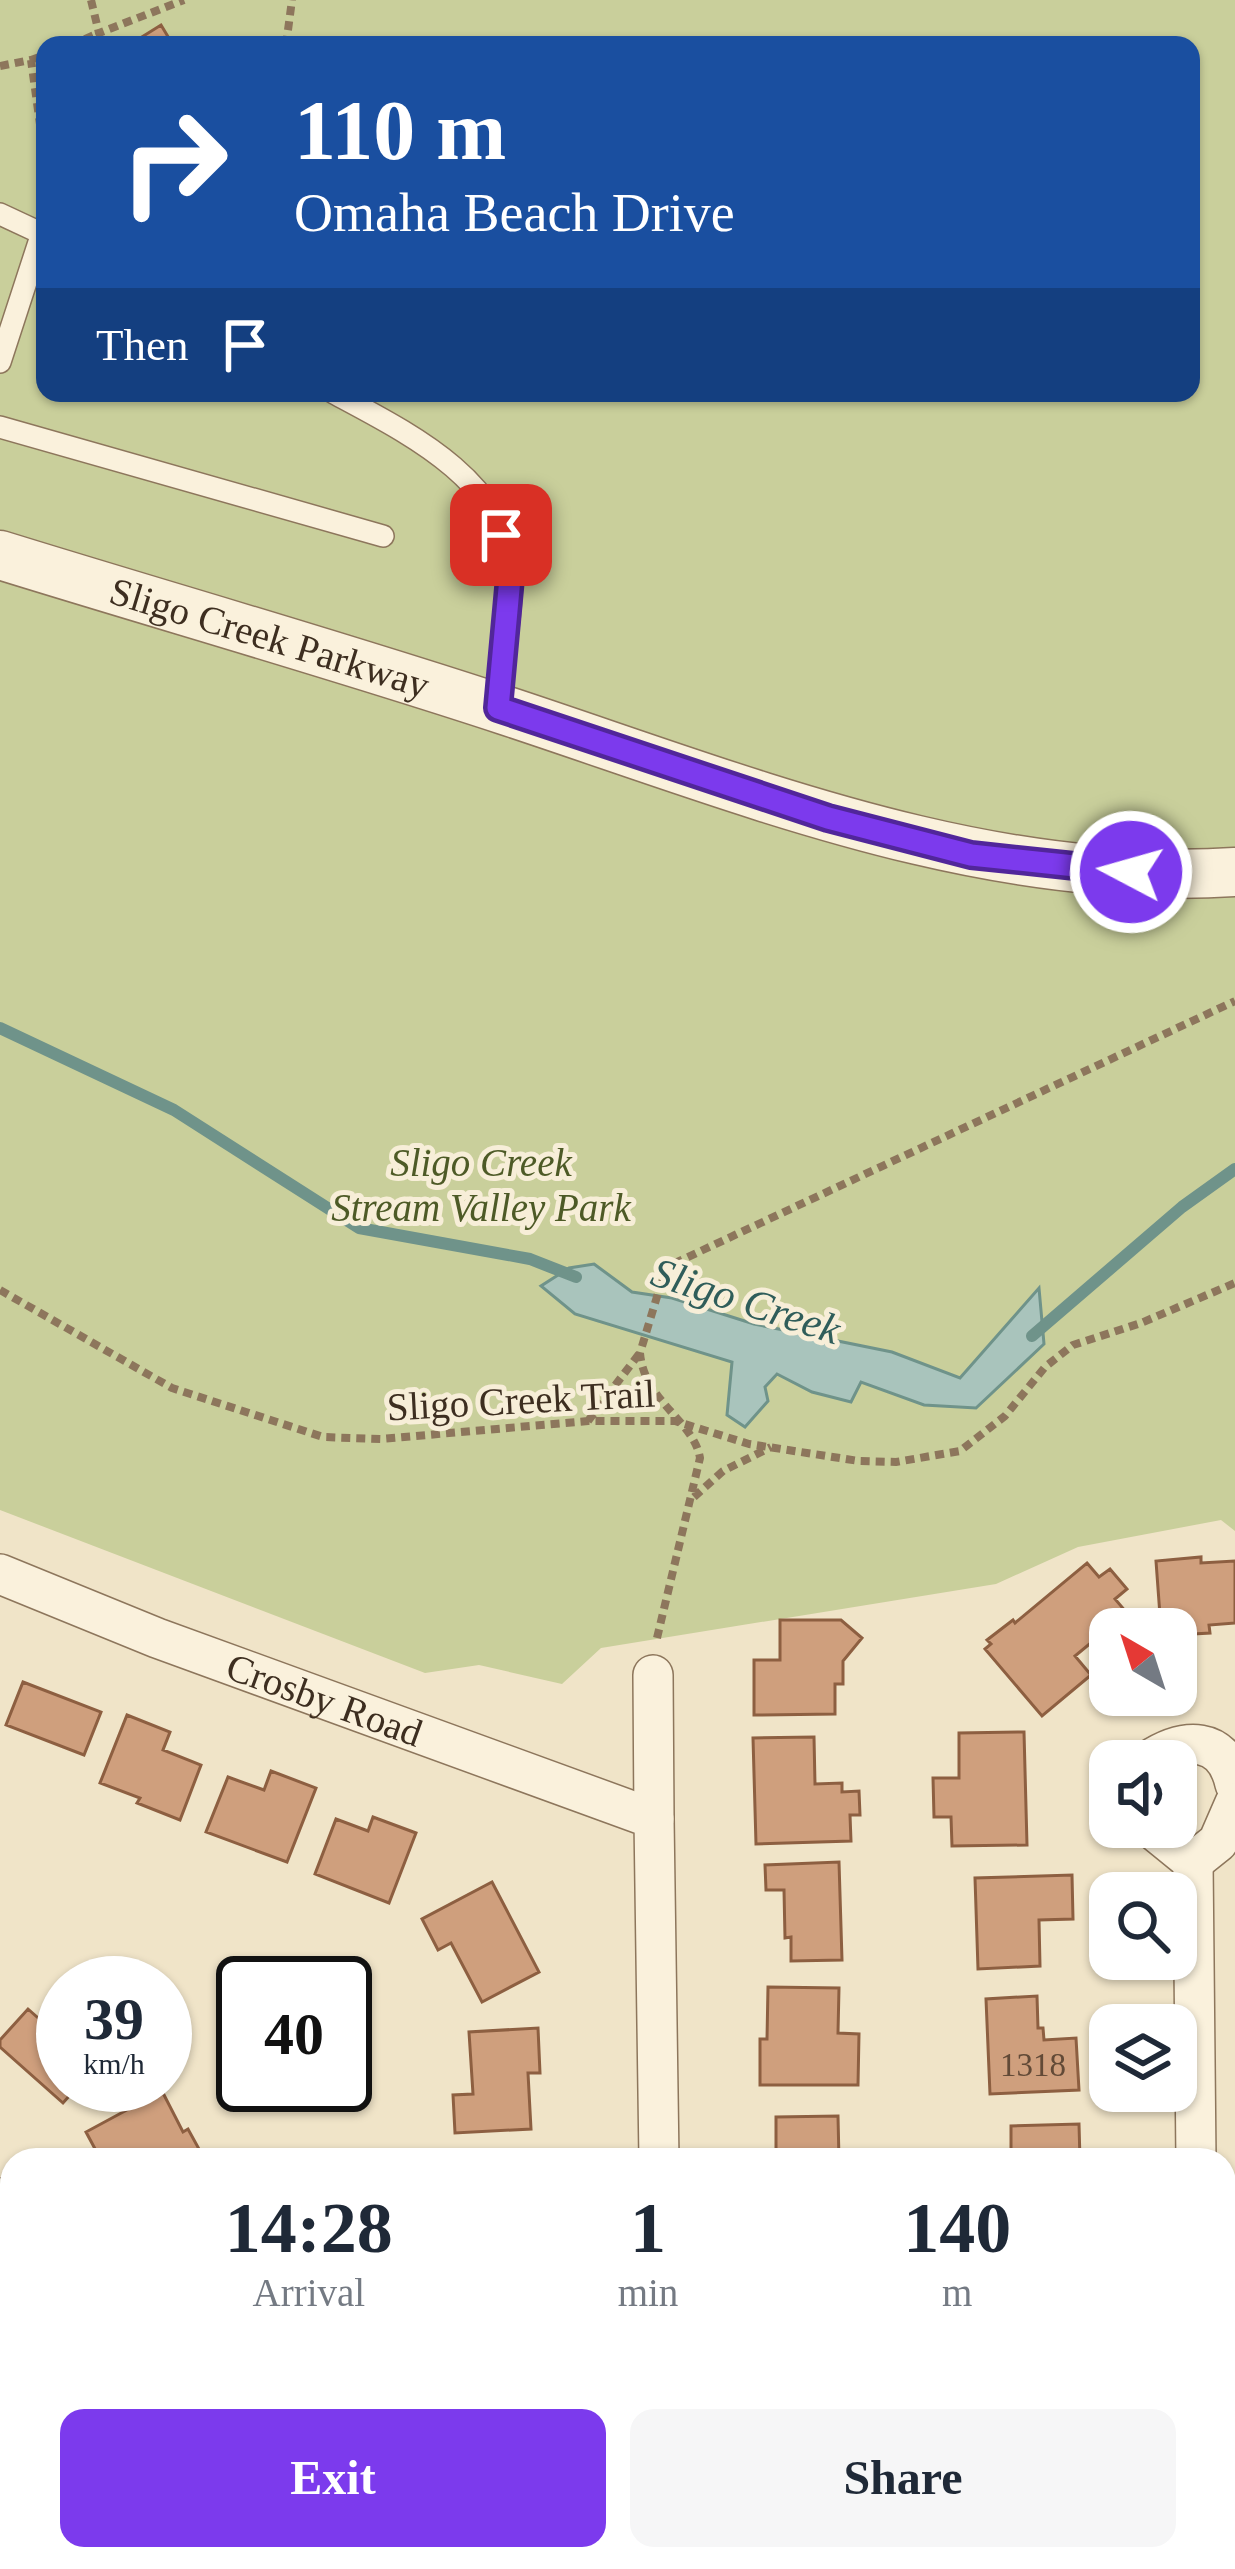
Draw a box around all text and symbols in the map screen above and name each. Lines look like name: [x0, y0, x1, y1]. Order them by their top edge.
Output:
icon: right: [96, 84, 252, 240]
text: 110 m: [294, 84, 506, 177]
text: Omaha Beach Drive: [294, 183, 735, 243]
icon: arrive: [212, 312, 278, 378]
text: Then: [96, 320, 188, 370]
pin: [450, 484, 552, 586]
icon: arrive: [468, 502, 534, 568]
street label: Sligo Creek Parkway: [105, 568, 435, 707]
position arrow: [1068, 809, 1194, 935]
park label: Sligo Creek Stream Valley Park: [331, 1141, 632, 1230]
water label: Sligo Creek: [646, 1249, 847, 1354]
street label: Sligo Creek Trail: [386, 1371, 657, 1430]
north arrow: [1089, 1608, 1197, 1716]
map controls: [1089, 1608, 1197, 2112]
street label: Crosby Road: [221, 1644, 429, 1754]
button: sound: [1089, 1740, 1197, 1848]
button: search: [1089, 1872, 1197, 1980]
speed limit sign: 40: [216, 1956, 372, 2112]
text: 39: [84, 1986, 144, 2052]
button: layers: [1089, 2004, 1197, 2112]
text: km/h: [83, 2047, 145, 2080]
house number: 1318: [1000, 2047, 1066, 2083]
text: 14:28: [225, 2188, 393, 2268]
text: 1: [630, 2188, 666, 2268]
text: 140: [903, 2188, 1011, 2268]
text: Arrival: [253, 2271, 365, 2314]
text: min: [618, 2271, 678, 2314]
text: m: [942, 2271, 972, 2314]
button: Exit: [60, 2409, 606, 2547]
button: Share: [630, 2409, 1176, 2547]

